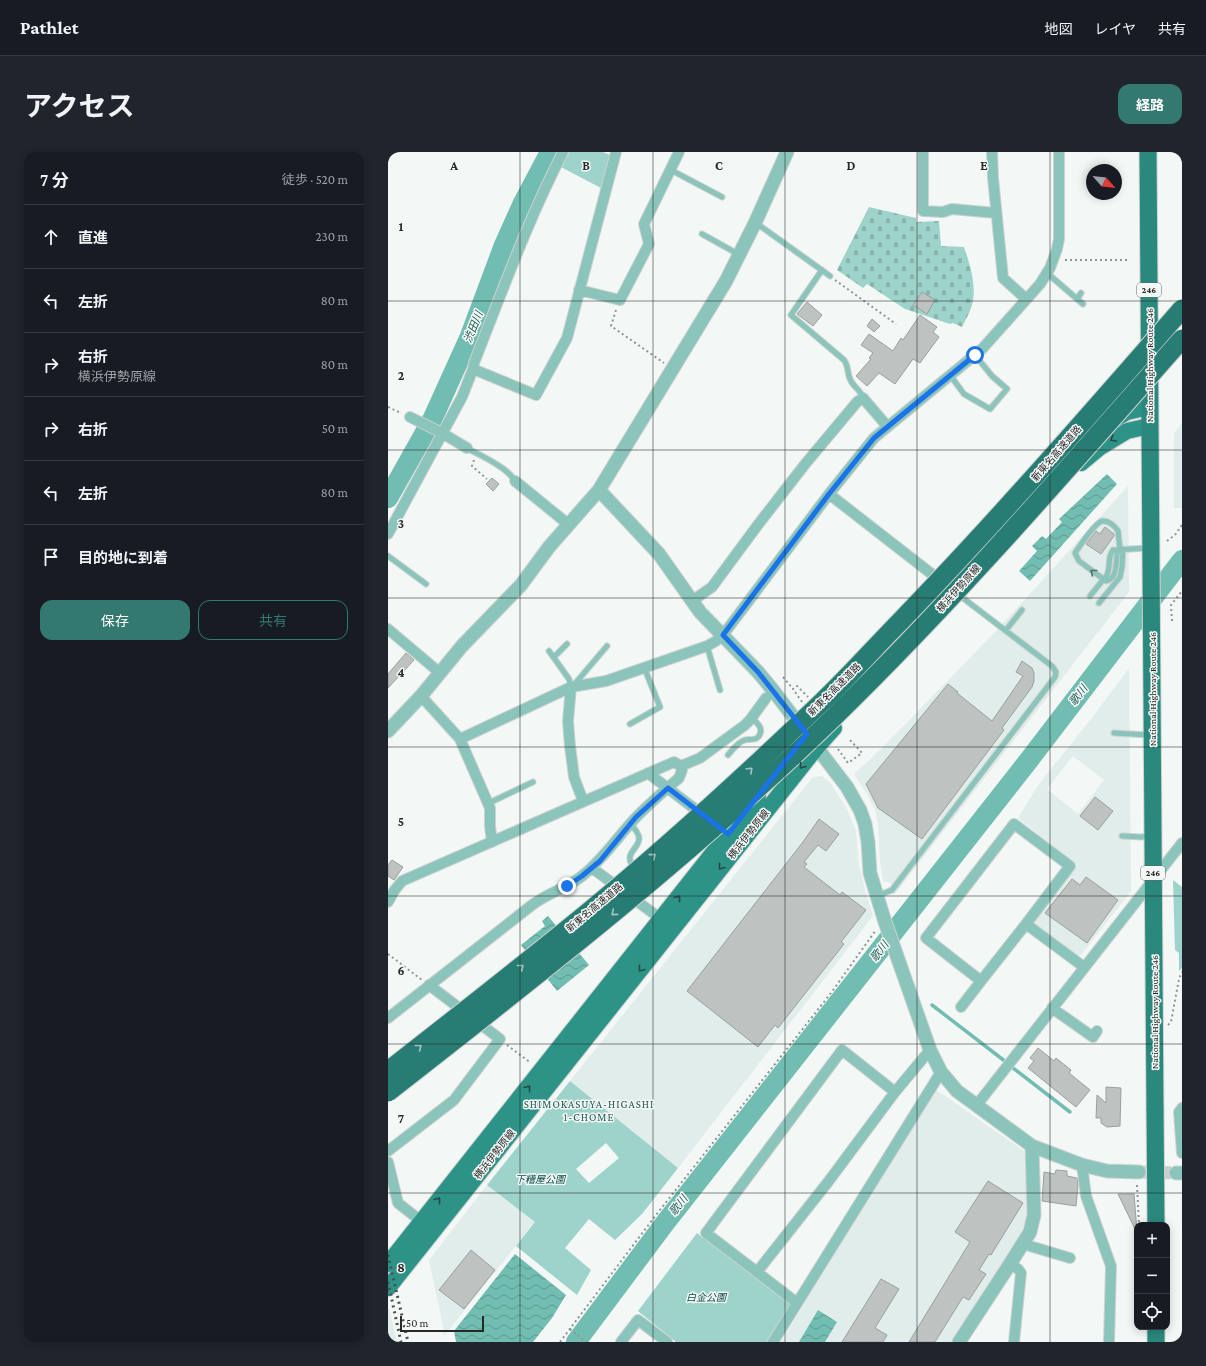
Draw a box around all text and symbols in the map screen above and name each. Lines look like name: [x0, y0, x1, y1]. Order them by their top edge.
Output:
text: Pathlet: [20, 17, 78, 38]
text: 地図: [1044, 21, 1072, 37]
text: レイヤ: [1094, 21, 1136, 37]
text: 共有: [1158, 21, 1186, 37]
button: 経路: [1118, 84, 1182, 124]
text: アクセス: [24, 91, 135, 122]
text: A: [449, 158, 458, 173]
text: B: [582, 158, 590, 173]
text: C: [715, 158, 723, 173]
text: D: [847, 158, 856, 173]
text: E: [980, 158, 988, 173]
north arrow: [1086, 164, 1122, 200]
text: 7 分: [40, 171, 69, 190]
text: 徒歩 · 520 m: [282, 172, 348, 187]
text: 1: [399, 219, 404, 234]
icon: ahead: [40, 226, 62, 248]
text: 230 m: [315, 229, 348, 244]
text: 直進: [78, 230, 108, 246]
road number: 246: [1137, 283, 1161, 297]
icon: left: [40, 290, 62, 312]
text: 80 m: [321, 293, 348, 308]
text: 左折: [78, 294, 108, 310]
street label: National Highway Route 246: [1144, 308, 1155, 422]
water label: 渋田川: [461, 309, 485, 345]
route start: [966, 346, 984, 364]
text: 右折: [78, 349, 108, 365]
icon: right: [40, 354, 62, 376]
text: 80 m: [321, 357, 348, 372]
text: 2: [398, 368, 405, 383]
text: 横浜伊勢原線: [78, 369, 156, 384]
icon: right: [40, 418, 62, 440]
text: 50 m: [322, 421, 348, 436]
text: 右折: [78, 422, 108, 438]
street label: 新東名高速道路: [1029, 423, 1083, 483]
one-way arrow: [1110, 435, 1117, 442]
icon: left: [40, 482, 62, 504]
text: 80 m: [321, 485, 348, 500]
text: 左折: [78, 486, 108, 502]
text: 3: [398, 516, 404, 531]
icon: arrive: [40, 546, 62, 568]
text: 目的地に到着: [78, 550, 168, 566]
street label: 横浜伊勢原線: [934, 562, 983, 614]
one-way arrow: [1090, 570, 1097, 577]
button: 保存: [40, 600, 190, 640]
button: 共有: [198, 600, 348, 640]
street label: National Highway Route 246: [1147, 632, 1158, 746]
street label: 新東名高速道路: [806, 661, 863, 718]
text: 4: [397, 665, 405, 680]
water label: 歌川: [1067, 682, 1090, 707]
one-way arrow: [800, 761, 807, 768]
one-way arrow: [745, 767, 753, 775]
street label: 横浜伊勢原線: [726, 807, 771, 861]
text: 5: [398, 814, 404, 829]
one-way arrow: [648, 854, 656, 861]
one-way arrow: [719, 863, 726, 870]
road number: 246: [1141, 866, 1165, 880]
route end: [558, 877, 576, 895]
street label: 新東名高速道路: [564, 881, 625, 934]
one-way arrow: [673, 895, 680, 902]
one-way arrow: [611, 909, 618, 916]
water label: 歌川: [867, 938, 891, 963]
street label: National Highway Route 246: [1149, 955, 1160, 1069]
text: 6: [397, 963, 405, 978]
one-way arrow: [516, 964, 523, 971]
one-way arrow: [638, 965, 645, 972]
one-way arrow: [414, 1045, 421, 1052]
one-way arrow: [523, 1085, 530, 1092]
district label: SHIMOKASUYA-HIGASHI 1-CHOME: [524, 1098, 654, 1123]
text: 7: [398, 1111, 404, 1126]
street label: 横浜伊勢原線: [472, 1127, 517, 1181]
park label: 下糟屋公園: [515, 1174, 567, 1185]
water label: 歌川: [666, 1192, 690, 1217]
one-way arrow: [434, 1198, 441, 1205]
map controls: [1134, 1222, 1170, 1330]
button: +: [1134, 1222, 1170, 1258]
button: −: [1134, 1258, 1170, 1294]
text: 8: [397, 1260, 405, 1275]
park label: 白金公園: [686, 1292, 728, 1303]
button: locate: [1134, 1294, 1170, 1330]
scale bar: [400, 1314, 484, 1333]
text: 50 m: [406, 1317, 428, 1329]

